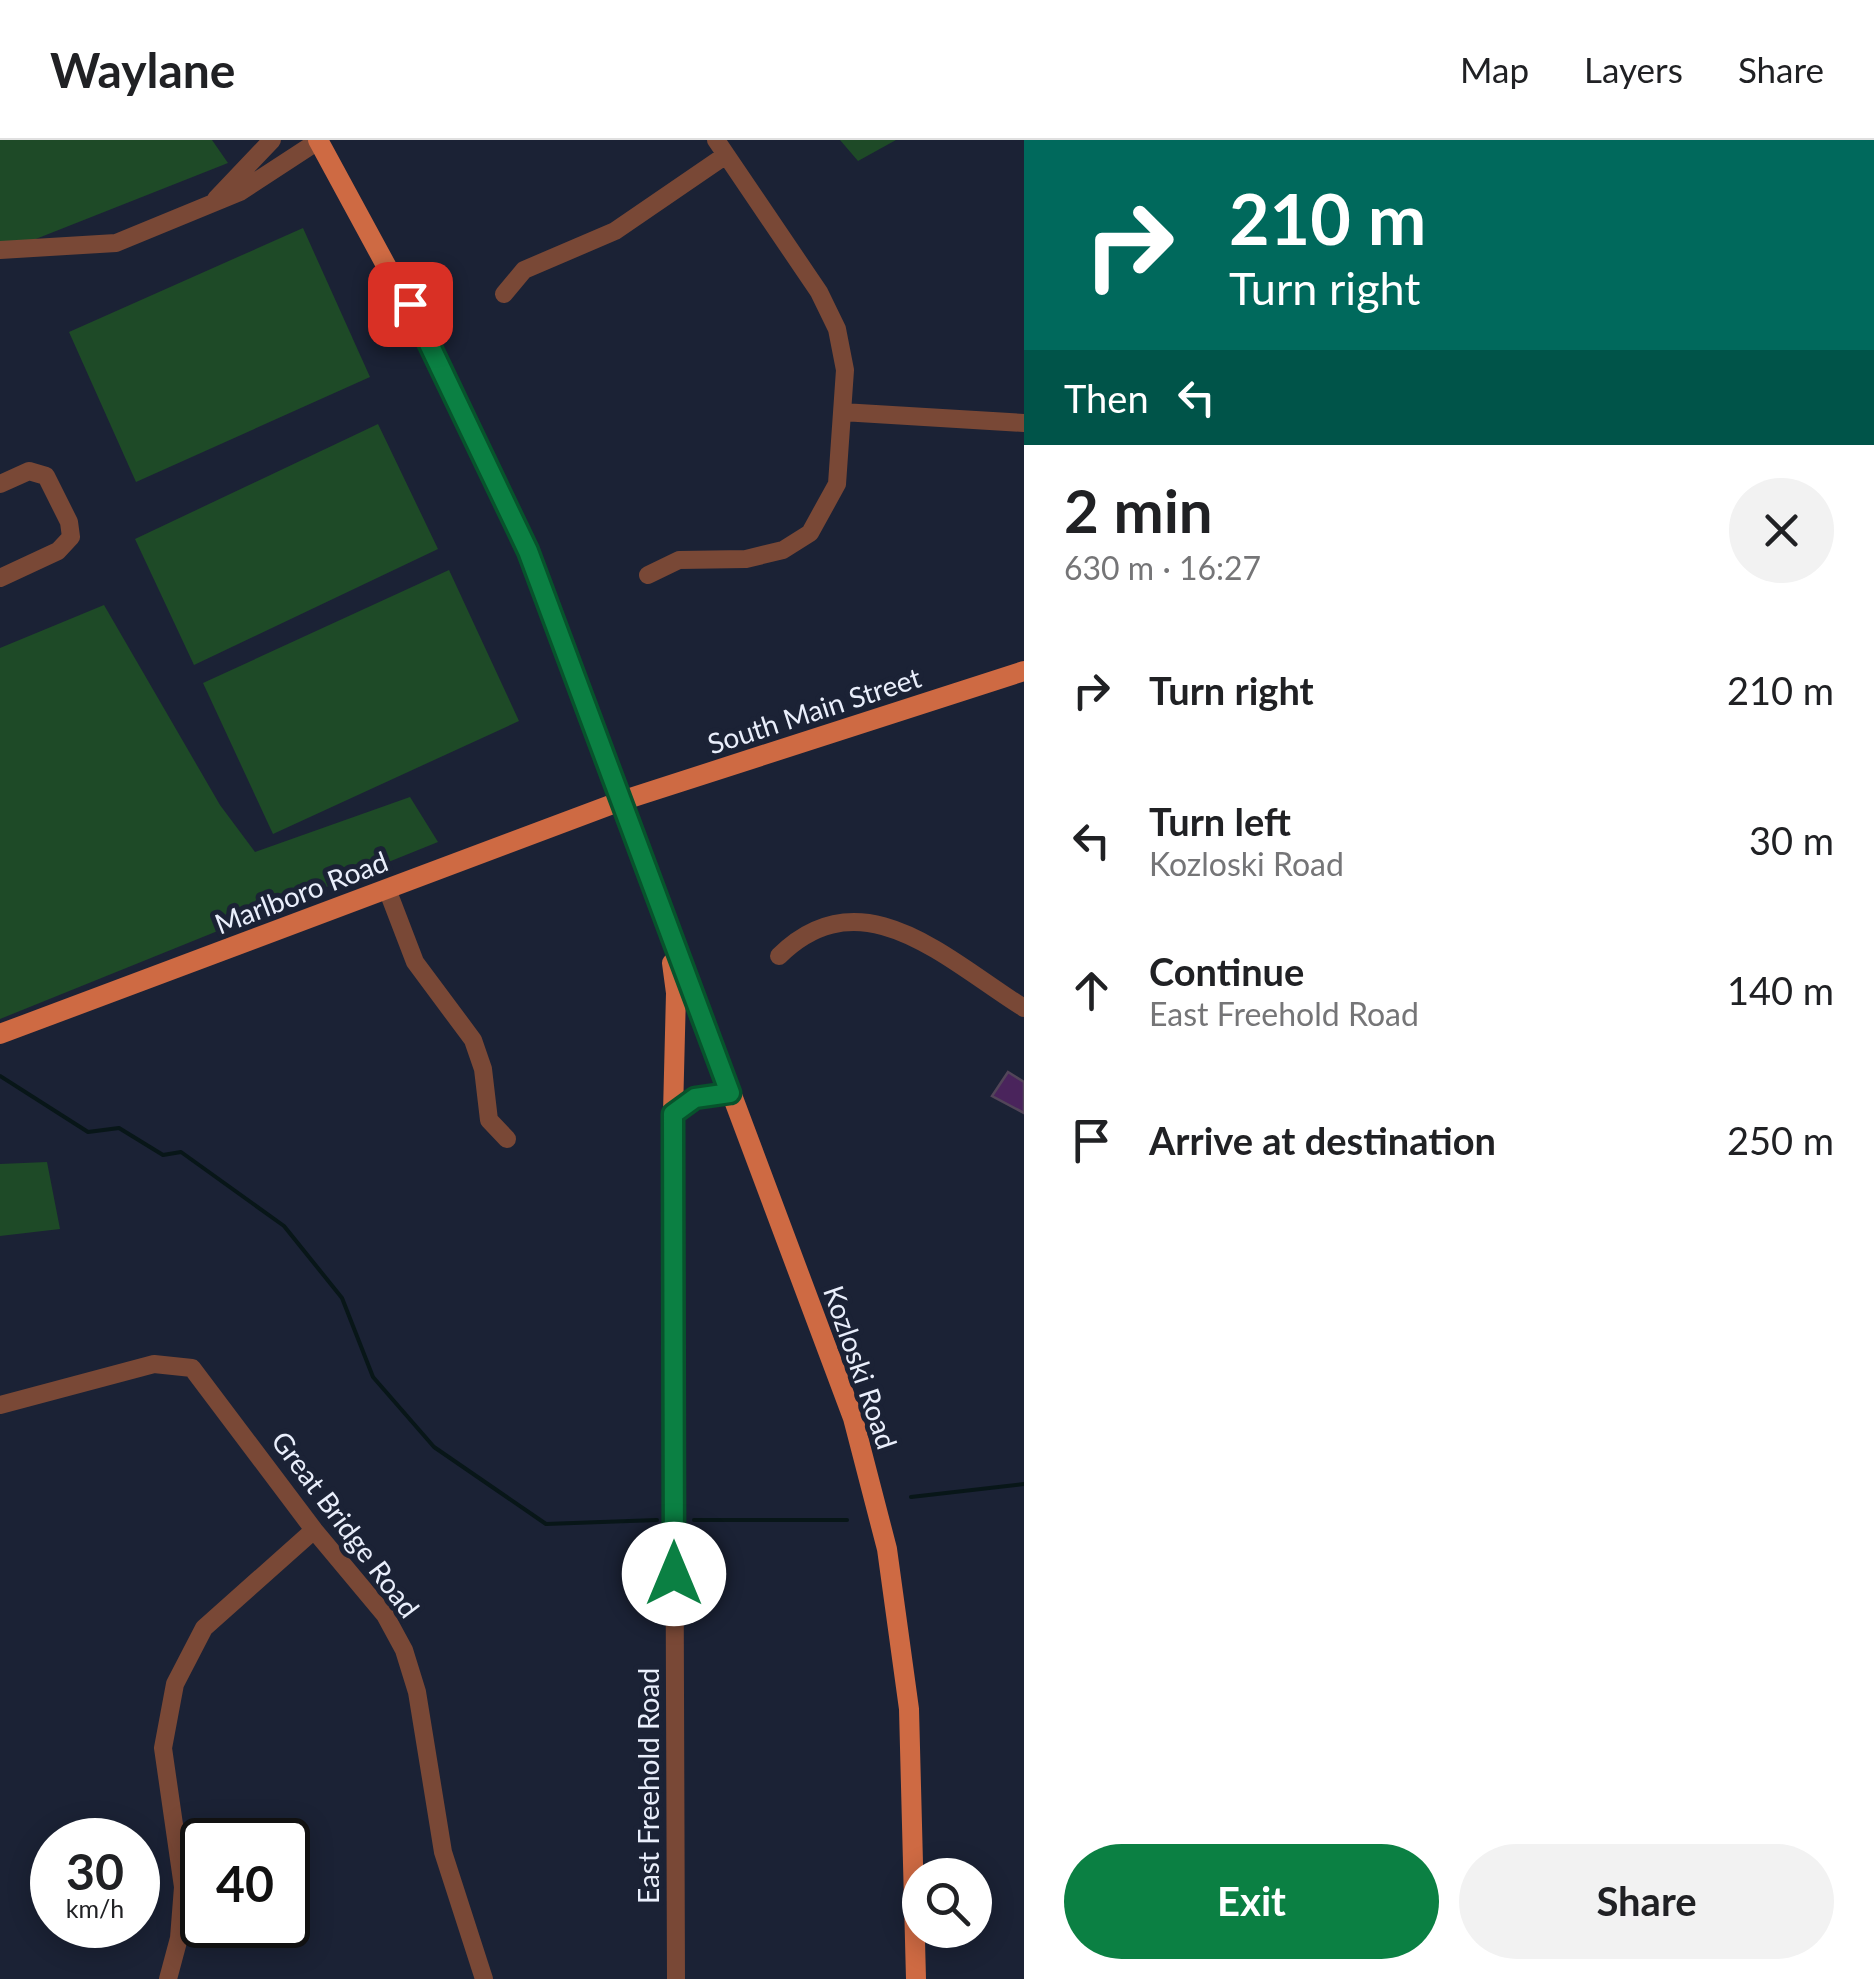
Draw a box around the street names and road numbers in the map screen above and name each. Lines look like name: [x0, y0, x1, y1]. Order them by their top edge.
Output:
street label: South Main Street: [703, 660, 925, 760]
street label: Marlboro Road: [210, 843, 392, 941]
street label: Kozloski Road: [817, 1281, 905, 1453]
street label: Great Bridge Road: [265, 1424, 427, 1624]
street label: East Freehold Road: [631, 1668, 665, 1904]

